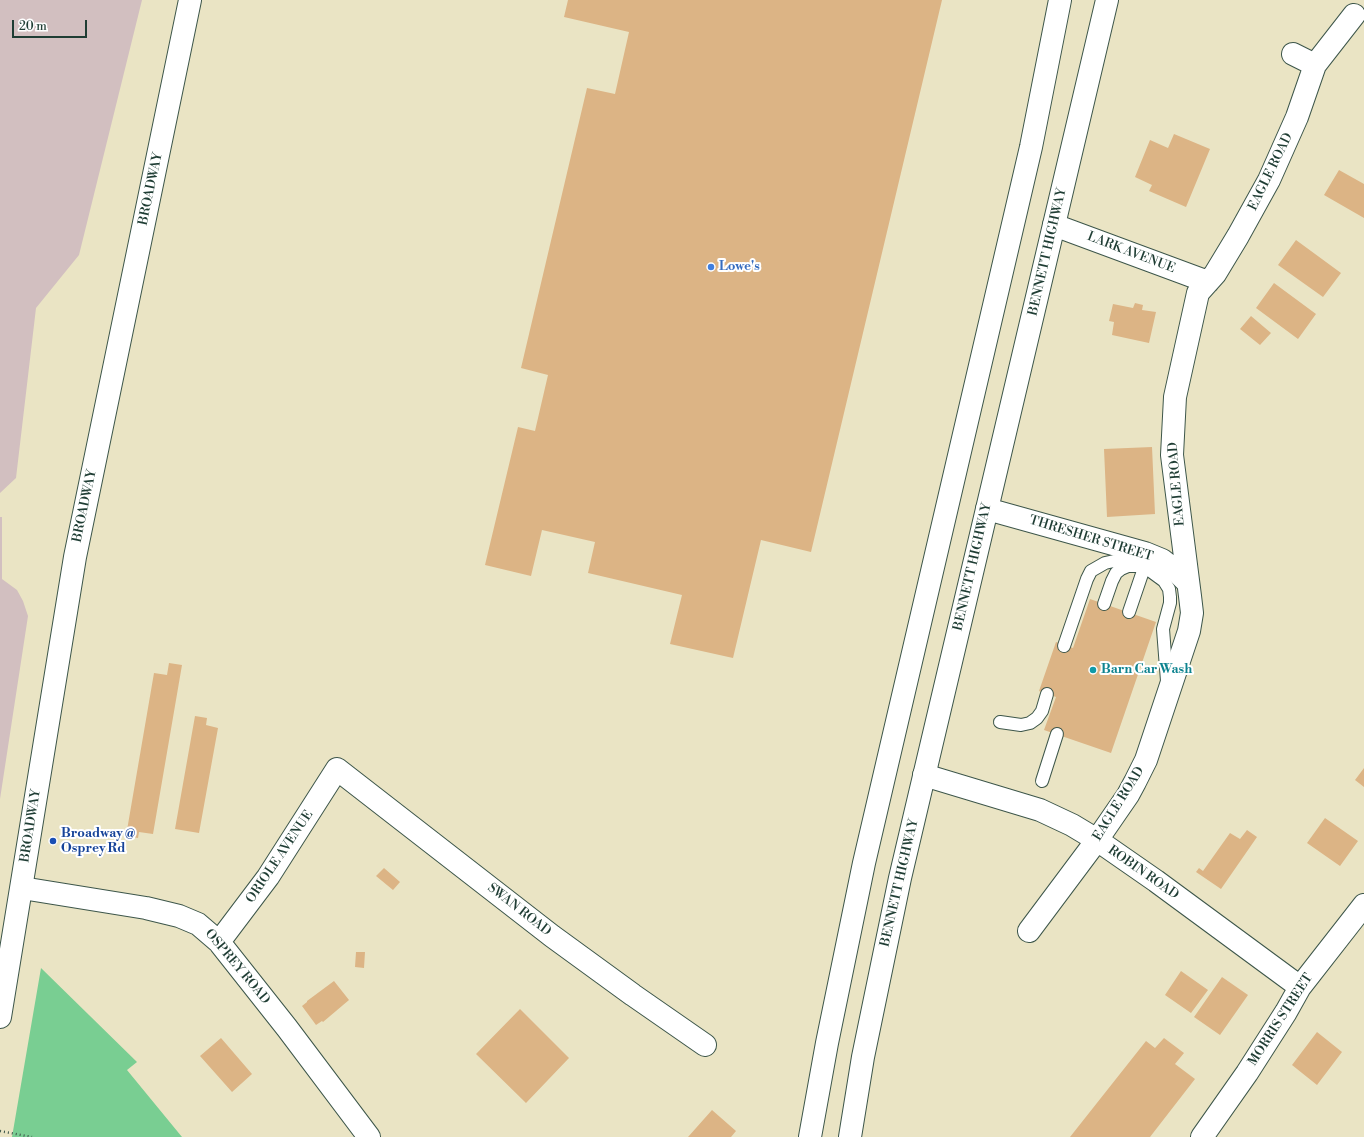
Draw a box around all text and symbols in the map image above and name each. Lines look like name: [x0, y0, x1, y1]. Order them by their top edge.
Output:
scale bar: [14, 12, 89, 38]
text: 20 m: [19, 19, 47, 34]
street label: EAGLE ROAD: [1245, 131, 1297, 213]
street label: BROADWAY: [136, 151, 166, 227]
street label: BENNETT HIGHWAY: [1026, 187, 1070, 317]
street label: LARK AVENUE: [1085, 229, 1177, 277]
place label: Lowe's: [719, 259, 760, 275]
marker: Lowe's: [706, 262, 716, 272]
street label: EAGLE ROAD: [1166, 441, 1188, 527]
street label: BROADWAY: [70, 468, 100, 544]
street label: BENNETT HIGHWAY: [951, 502, 995, 632]
street label: THRESHER STREET: [1027, 513, 1155, 565]
place label: Barn Car Wash: [1101, 662, 1192, 678]
marker: Barn Car Wash: [1088, 665, 1098, 675]
street label: EAGLE ROAD: [1090, 764, 1148, 844]
street label: BROADWAY: [18, 788, 44, 864]
street label: ORIOLE AVENUE: [243, 808, 317, 906]
street label: BENNETT HIGHWAY: [878, 818, 922, 948]
place label: Broadway @ Osprey Rd: [61, 826, 136, 857]
marker: Broadway @ Osprey Rd: [48, 836, 58, 846]
street label: ROBIN ROAD: [1105, 843, 1181, 903]
street label: SWAN ROAD: [484, 880, 554, 940]
street label: OSPREY ROAD: [201, 926, 273, 1008]
street label: MORRIS STREET: [1245, 971, 1317, 1069]

